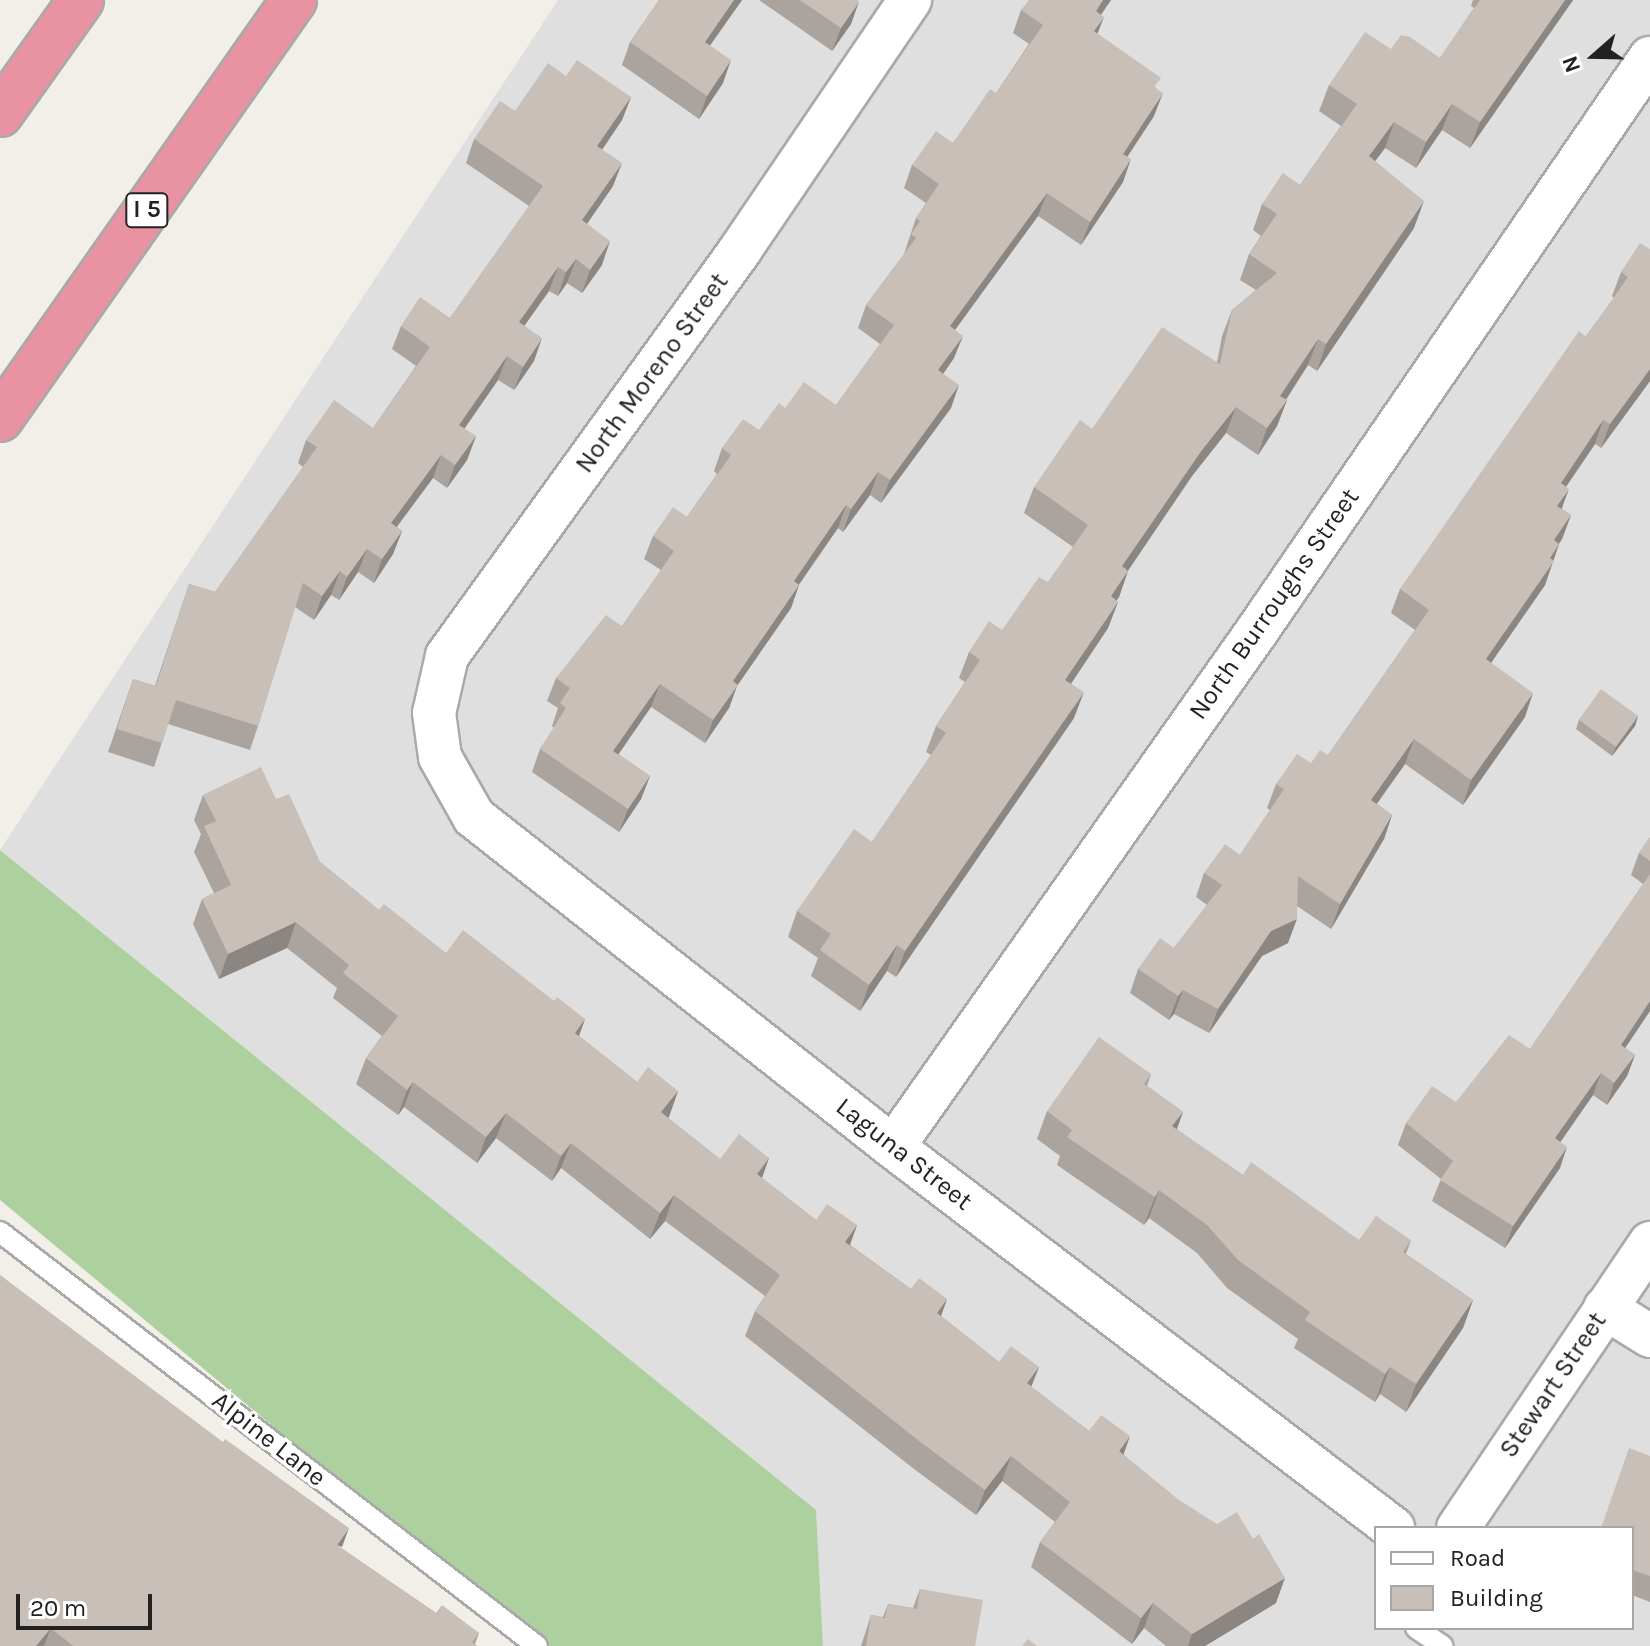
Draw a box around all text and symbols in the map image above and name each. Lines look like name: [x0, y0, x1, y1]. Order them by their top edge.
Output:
north arrow: [1554, 16, 1634, 96]
text: N: [1557, 52, 1586, 76]
road number: I 5: [125, 190, 169, 230]
street label: North Moreno Street: [569, 267, 735, 479]
street label: North Burroughs Street: [1182, 482, 1366, 726]
street label: Laguna Street: [830, 1091, 978, 1217]
street label: Stewart Street: [1493, 1306, 1613, 1464]
street label: Alpine Lane: [206, 1385, 332, 1493]
legend: [1374, 1526, 1634, 1630]
text: Road: [1450, 1544, 1505, 1572]
scale bar: [20, 1578, 156, 1628]
text: Building: [1450, 1584, 1543, 1612]
text: 20 m: [30, 1594, 86, 1622]

